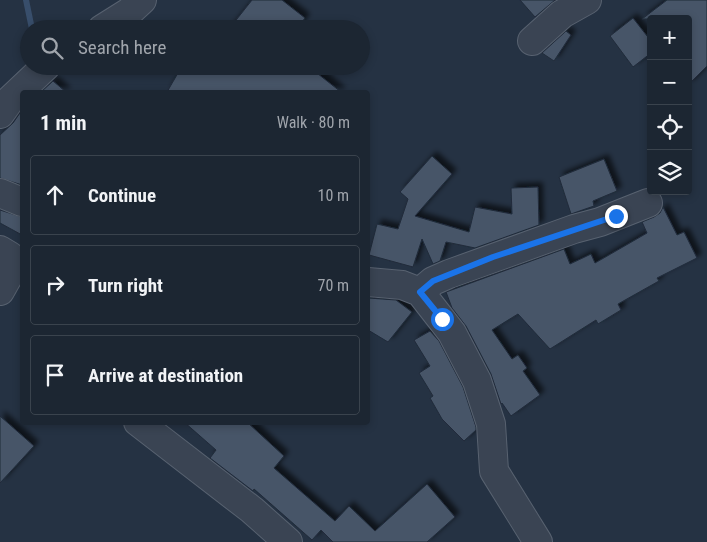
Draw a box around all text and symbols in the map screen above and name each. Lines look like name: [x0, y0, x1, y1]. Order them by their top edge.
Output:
map controls: [647, 15, 692, 195]
button: +: [647, 15, 692, 60]
search box: [20, 20, 370, 75]
icon: search: [38, 34, 66, 62]
text: Search here: [78, 36, 166, 59]
button: −: [647, 60, 692, 105]
button: locate: [647, 105, 692, 150]
text: 1 min: [40, 111, 87, 135]
text: Walk · 80 m: [277, 113, 350, 132]
button: layers: [647, 150, 692, 195]
icon: ahead: [41, 181, 69, 209]
text: Continue: [88, 184, 156, 207]
text: 10 m: [317, 186, 349, 205]
route end: [605, 205, 628, 228]
icon: right: [41, 271, 69, 299]
text: Turn right: [88, 274, 163, 297]
text: 70 m: [317, 276, 349, 295]
route start: [431, 308, 454, 331]
icon: arrive: [41, 361, 69, 389]
text: Arrive at destination: [88, 364, 243, 387]

